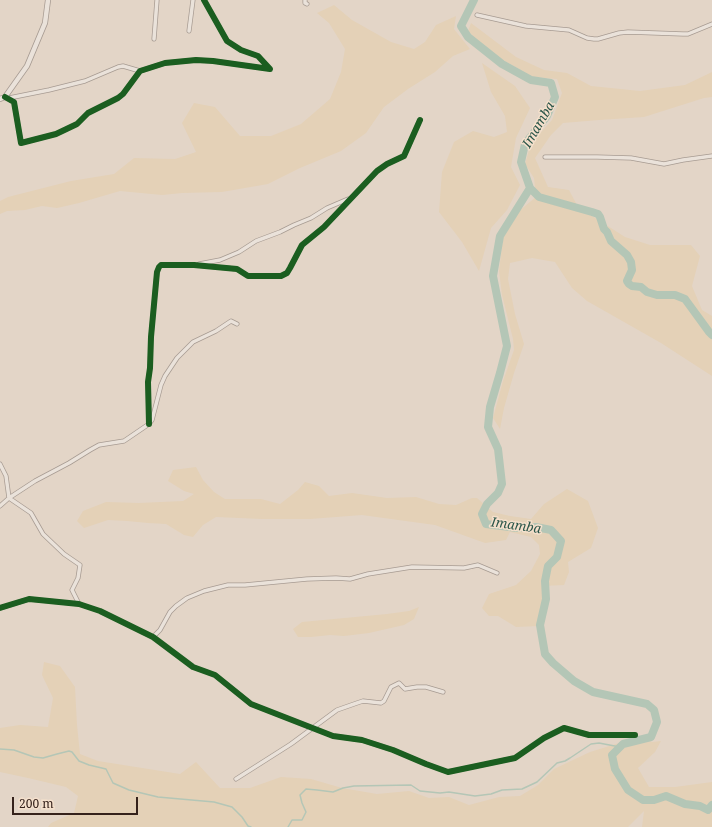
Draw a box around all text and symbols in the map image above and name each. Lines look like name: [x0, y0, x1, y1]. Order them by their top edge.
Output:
water label: Imamba: [520, 99, 558, 151]
water label: Imamba: [490, 515, 542, 537]
scale bar: [14, 789, 140, 815]
text: 200 m: [19, 795, 54, 812]

